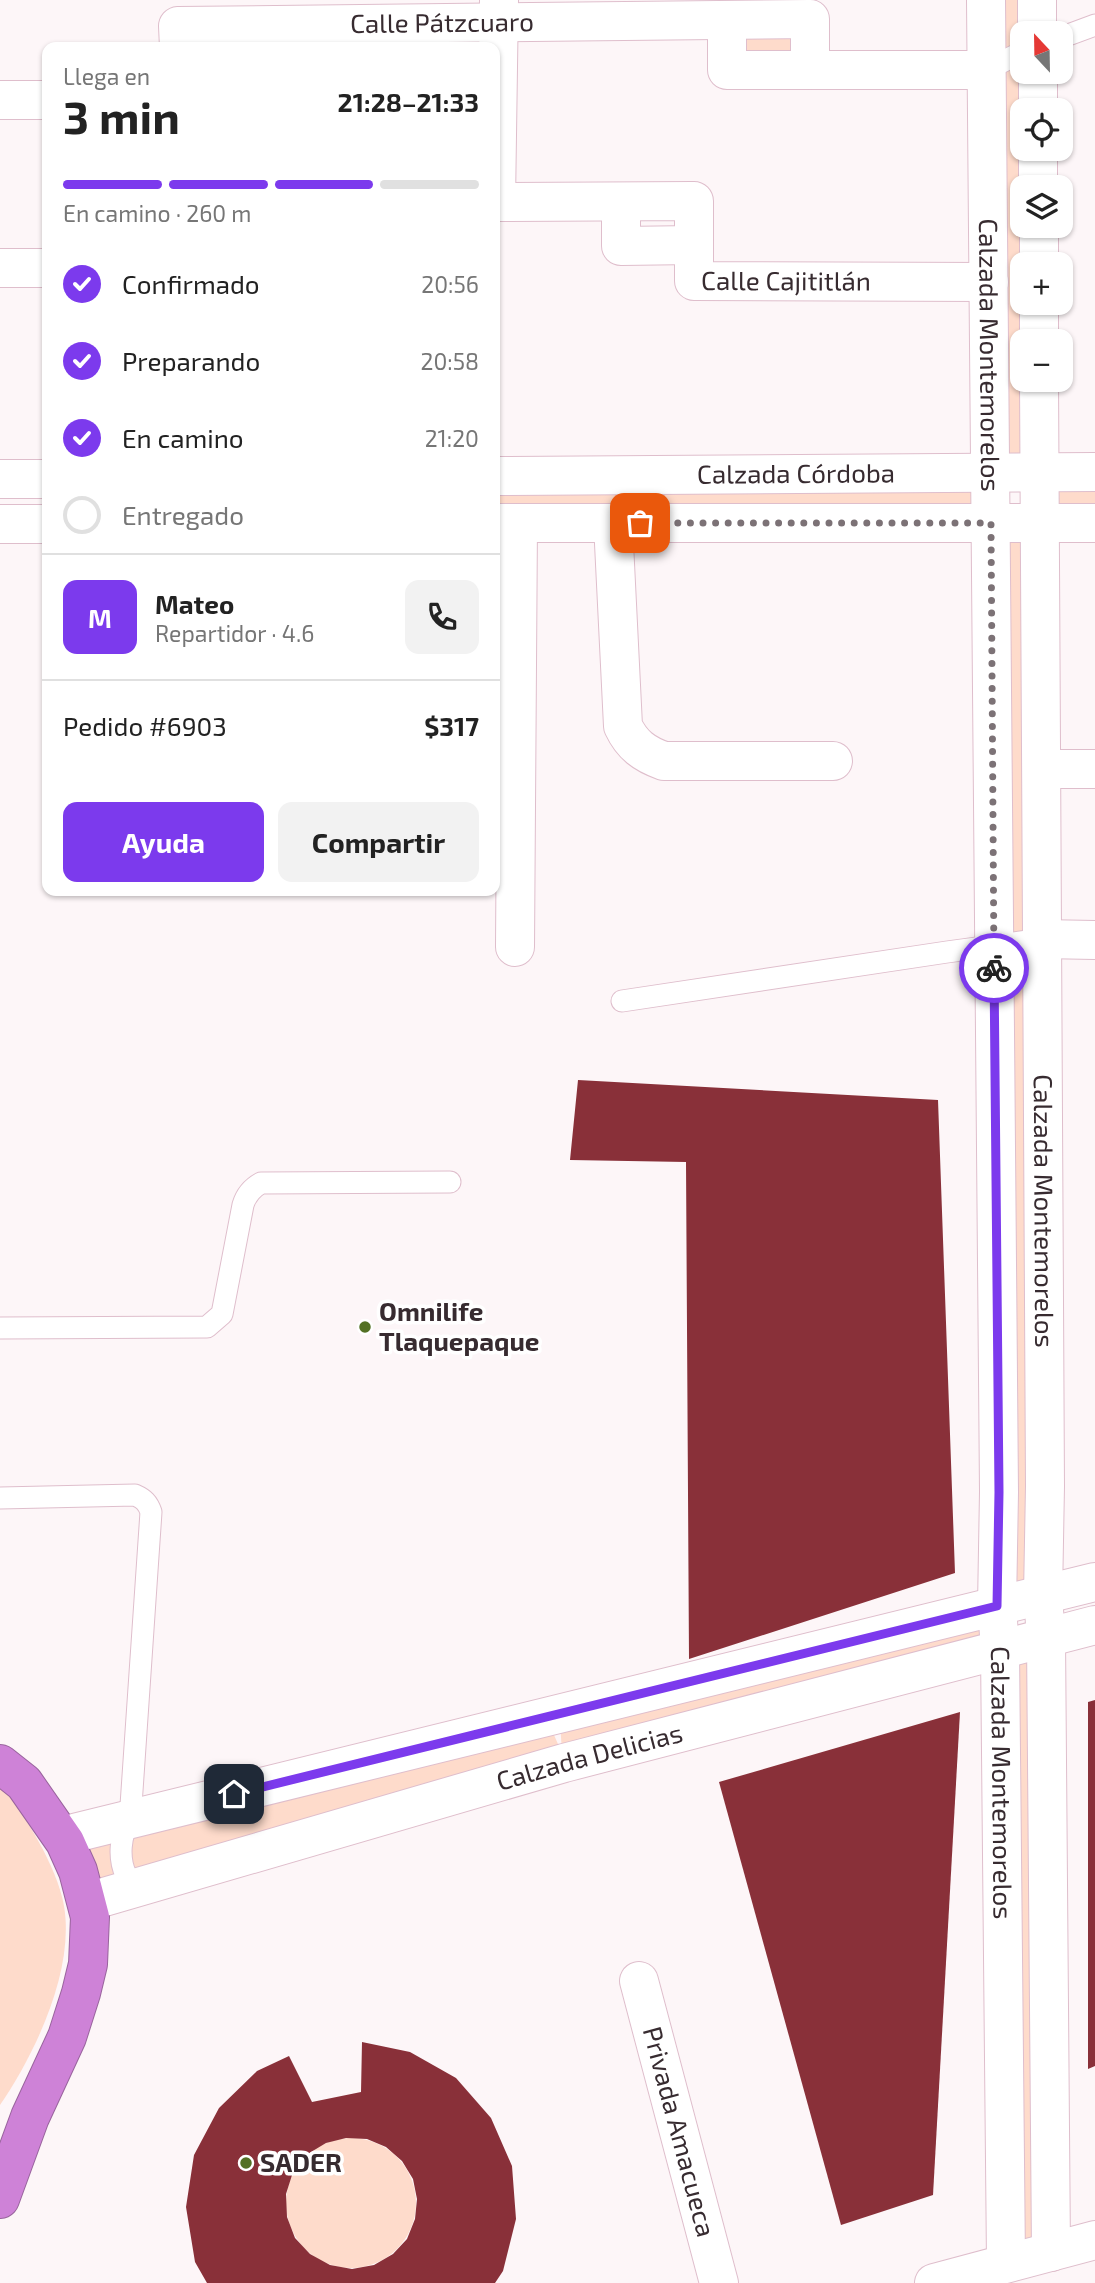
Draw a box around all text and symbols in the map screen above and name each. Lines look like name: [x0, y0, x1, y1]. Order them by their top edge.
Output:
street label: Calle Pátzcuaro: [350, 5, 534, 38]
north arrow: [1010, 21, 1073, 84]
map controls: [1010, 21, 1073, 392]
text: Llega en: [63, 62, 150, 90]
text: 21:28–21:33: [338, 86, 479, 117]
text: 3 min: [63, 88, 180, 143]
button: locate: [1010, 98, 1073, 161]
button: layers: [1010, 175, 1073, 238]
text: En camino · 260 m: [63, 199, 251, 227]
street label: Calzada Montemorelos: [974, 218, 1007, 492]
button: +: [1010, 252, 1073, 315]
street label: Calle Cajititlán: [701, 264, 871, 296]
icon: check: [63, 265, 101, 303]
text: Confirmado: [122, 268, 260, 299]
text: 20:56: [421, 270, 479, 298]
button: −: [1010, 329, 1073, 392]
icon: check: [63, 342, 101, 380]
text: Preparando: [122, 345, 260, 376]
text: 20:58: [420, 347, 479, 375]
icon: check: [63, 419, 101, 457]
text: En camino: [122, 422, 244, 453]
text: 21:20: [425, 424, 479, 452]
street label: Calzada Córdoba: [697, 456, 895, 489]
pin: [610, 493, 670, 553]
text: Entregado: [122, 499, 244, 530]
icon: bag: [621, 504, 659, 542]
button: phone: [405, 580, 479, 654]
text: Mateo: [155, 588, 234, 619]
text: M: [88, 602, 112, 633]
text: Repartidor · 4.6: [155, 619, 314, 647]
text: Pedido #6903: [63, 710, 227, 741]
text: $317: [424, 710, 479, 741]
button: Ayuda: [63, 802, 264, 882]
button: Compartir: [278, 802, 479, 882]
courier: [959, 933, 1029, 1003]
icon: bike: [975, 949, 1013, 987]
street label: Calzada Montemorelos: [1029, 1074, 1061, 1348]
place label: Omnilife Tlaquepaque: [379, 1295, 539, 1356]
marker: Omnilife Tlaquepaque: [357, 1319, 373, 1335]
street label: Calzada Montemorelos: [986, 1646, 1020, 1920]
street label: Calzada Delicias: [492, 1716, 686, 1796]
pin: [204, 1764, 264, 1824]
icon: home: [215, 1775, 253, 1813]
street label: Privada Amacueca: [638, 2023, 723, 2240]
place label: SADER: [260, 2146, 342, 2177]
marker: SADER: [238, 2155, 254, 2171]

